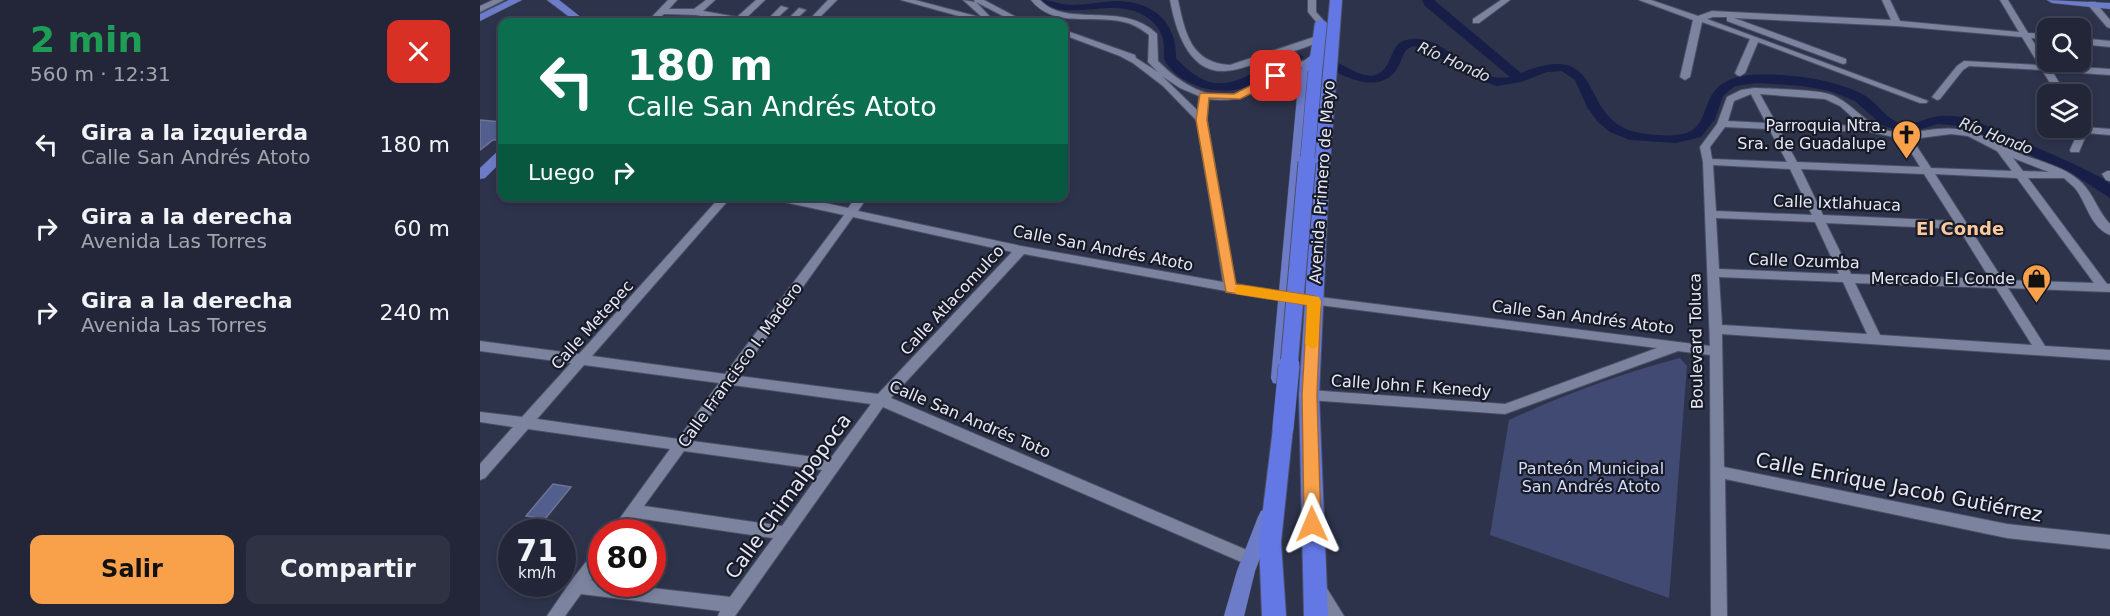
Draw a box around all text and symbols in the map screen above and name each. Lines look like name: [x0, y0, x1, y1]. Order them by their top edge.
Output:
map controls: [2037, 18, 2091, 138]
button: search: [2037, 18, 2091, 72]
text: 2 min: [30, 19, 143, 60]
button: close: [387, 20, 450, 83]
water label: Río Hondo: [1415, 38, 1493, 86]
text: 180 m: [627, 41, 773, 90]
icon: left: [528, 42, 606, 120]
pin: [1250, 50, 1301, 101]
icon: arrive: [1259, 59, 1292, 92]
text: 560 m · 12:31: [30, 62, 171, 86]
street label: Avenida Primero de Mayo: [1305, 80, 1339, 284]
button: layers: [2037, 84, 2091, 138]
text: Calle San Andrés Atoto: [627, 91, 937, 122]
water label: Río Hondo: [1957, 114, 2035, 158]
place label: Parroquia Ntra. Sra. de Guadalupe: [1737, 116, 1886, 153]
church icon: Parroquia Ntra. Sra. de Guadalupe: [1891, 118, 1923, 160]
text: Gira a la izquierda: [81, 120, 308, 145]
icon: left: [30, 128, 63, 161]
text: 180 m: [380, 132, 450, 157]
text: Calle San Andrés Atoto: [81, 145, 310, 169]
icon: right: [607, 156, 640, 189]
text: Luego: [528, 160, 595, 185]
street label: Calle Ixtlahuaca: [1773, 191, 1901, 215]
text: Gira a la derecha: [81, 204, 293, 229]
icon: right: [30, 212, 63, 245]
text: 60 m: [394, 216, 450, 241]
district label: El Conde: [1916, 218, 2004, 239]
street label: Calle San Andrés Atoto: [1011, 221, 1195, 275]
text: Avenida Las Torres: [81, 229, 267, 253]
street label: Calle Atlacomulco: [896, 241, 1008, 359]
street label: Calle Ozumba: [1748, 250, 1860, 272]
shop icon: Mercado El Conde: [2020, 262, 2052, 304]
place label: Mercado El Conde: [1871, 269, 2015, 288]
street label: Boulevard Toluca: [1685, 273, 1707, 409]
street label: Calle Metepec: [547, 277, 637, 373]
street label: Calle Francisco I. Madero: [674, 279, 806, 451]
text: Gira a la derecha: [81, 288, 293, 313]
icon: right: [30, 296, 63, 329]
street label: Calle San Andrés Atoto: [1491, 296, 1675, 338]
text: 240 m: [380, 300, 450, 325]
text: Avenida Las Torres: [81, 313, 267, 337]
street label: Calle John F. Kenedy: [1330, 371, 1492, 401]
street label: Calle San Andrés Toto: [886, 376, 1054, 462]
street label: Calle Chimalpopoca: [720, 409, 856, 583]
street label: Calle Enrique Jacob Gutiérrez: [1753, 447, 2045, 527]
park label: Panteón Municipal San Andrés Atoto: [1518, 459, 1664, 496]
position arrow: [1280, 492, 1344, 556]
speed limit sign: 80: [588, 519, 666, 597]
text: 71: [516, 533, 558, 568]
button: Salir: [30, 535, 234, 604]
button: Compartir: [246, 535, 450, 604]
text: km/h: [518, 564, 556, 582]

